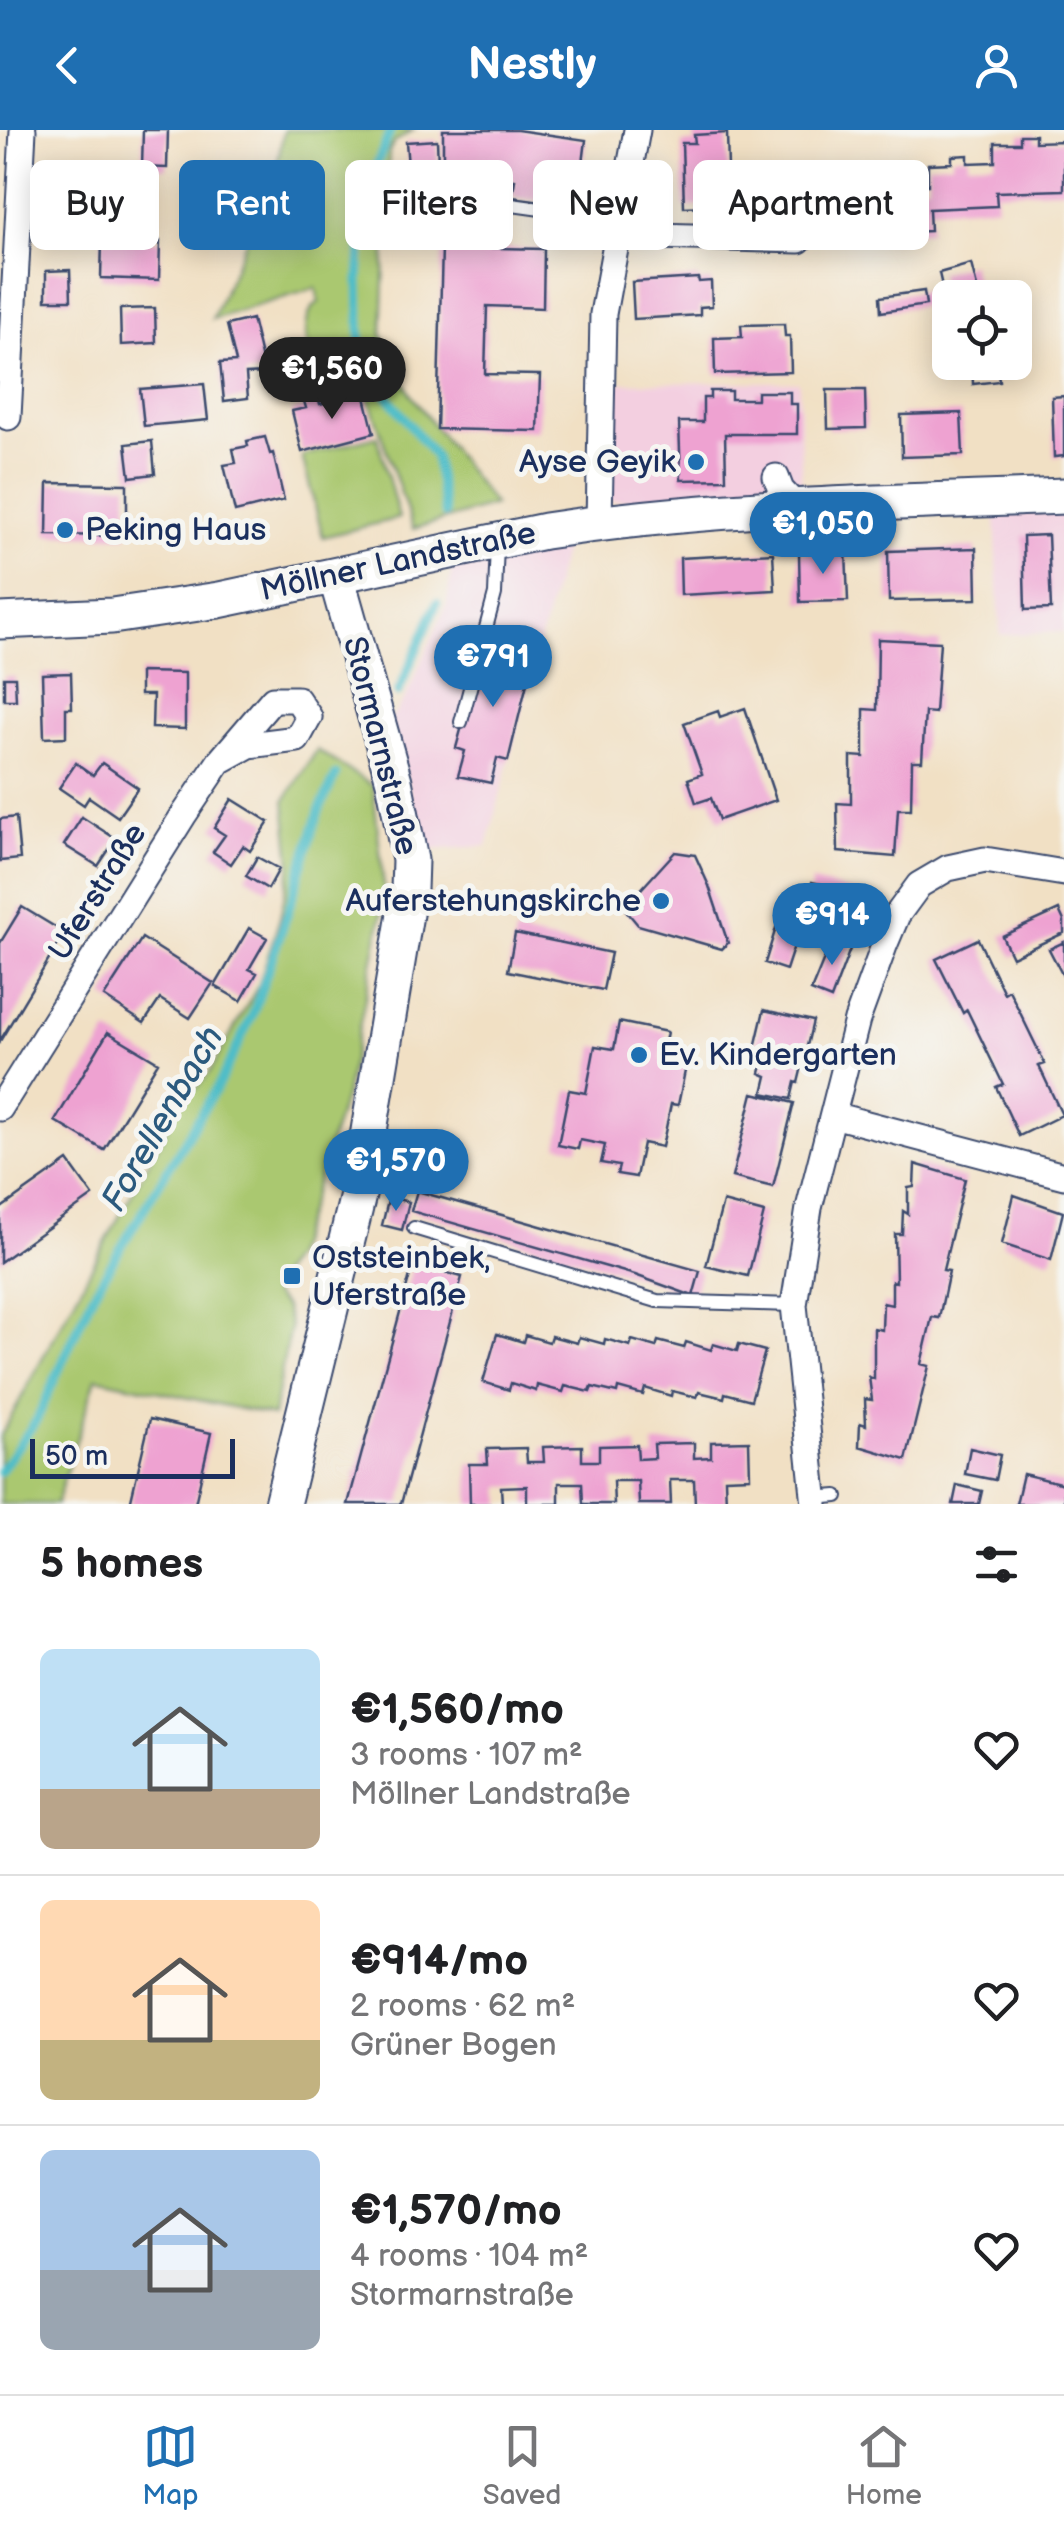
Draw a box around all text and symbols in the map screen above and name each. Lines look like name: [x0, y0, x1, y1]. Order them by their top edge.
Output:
icon: back: [40, 38, 95, 93]
text: Nestly: [468, 38, 596, 93]
icon: person: [969, 38, 1024, 93]
chip: Buy: [30, 160, 159, 250]
chip: Rent: [179, 160, 325, 250]
chip: Filters: [345, 160, 513, 250]
chip: New: [533, 160, 673, 250]
chip: Apartment: [693, 160, 929, 250]
map controls: [932, 280, 1032, 380]
button: locate: [932, 280, 1032, 380]
pin: €1,560: [251, 337, 413, 422]
text: €1,560: [281, 350, 383, 389]
place label: Ayse Geyik: [519, 443, 676, 482]
marker: Ayse Geyik: [685, 451, 707, 473]
pin: €1,050: [742, 492, 904, 577]
text: €1,050: [771, 505, 875, 544]
place label: Peking Haus: [85, 511, 266, 550]
street label: Möllner Landstraße: [257, 514, 539, 610]
marker: Peking Haus: [54, 519, 76, 541]
pin: €791: [434, 625, 552, 710]
street label: Stormarnstraße: [334, 633, 426, 859]
text: €791: [456, 638, 530, 677]
street label: Uferstraße: [41, 816, 155, 968]
place label: Auferstehungskirche: [346, 882, 641, 921]
pin: €914: [773, 883, 891, 968]
marker: Auferstehungskirche: [650, 890, 672, 912]
text: €914: [794, 896, 870, 935]
water label: Forellenbach: [93, 1019, 233, 1219]
place label: Ev. Kindergarten: [659, 1036, 897, 1075]
marker: Ev. Kindergarten: [628, 1044, 650, 1066]
pin: €1,570: [315, 1129, 477, 1214]
text: €1,570: [346, 1142, 446, 1181]
place label: Oststeinbek, Uferstraße: [312, 1239, 490, 1315]
marker: Oststeinbek, Uferstraße: [281, 1265, 303, 1287]
scale bar: [30, 1434, 235, 1478]
text: 50 m: [45, 1440, 108, 1473]
icon: filters: [969, 1537, 1024, 1592]
text: 5 homes: [40, 1539, 203, 1590]
text: €1,560/mo: [350, 1685, 564, 1736]
icon: home: [120, 1689, 240, 1809]
icon: heart: [969, 1722, 1024, 1777]
text: 3 rooms · 107 m²: [350, 1736, 583, 1775]
text: Möllner Landstraße: [350, 1775, 631, 1814]
text: €914/mo: [350, 1936, 528, 1987]
icon: home: [120, 1940, 240, 2060]
icon: heart: [969, 1973, 1024, 2028]
text: 2 rooms · 62 m²: [350, 1987, 575, 2026]
text: Grüner Bogen: [350, 2026, 556, 2065]
text: €1,570/mo: [350, 2186, 562, 2237]
icon: home: [120, 2190, 240, 2310]
icon: heart: [969, 2223, 1024, 2278]
text: 4 rooms · 104 m²: [350, 2237, 588, 2276]
text: Stormarnstraße: [350, 2276, 574, 2315]
tab: Map: [142, 2419, 198, 2512]
tab: Saved: [483, 2419, 561, 2512]
tab: Home: [846, 2419, 922, 2512]

